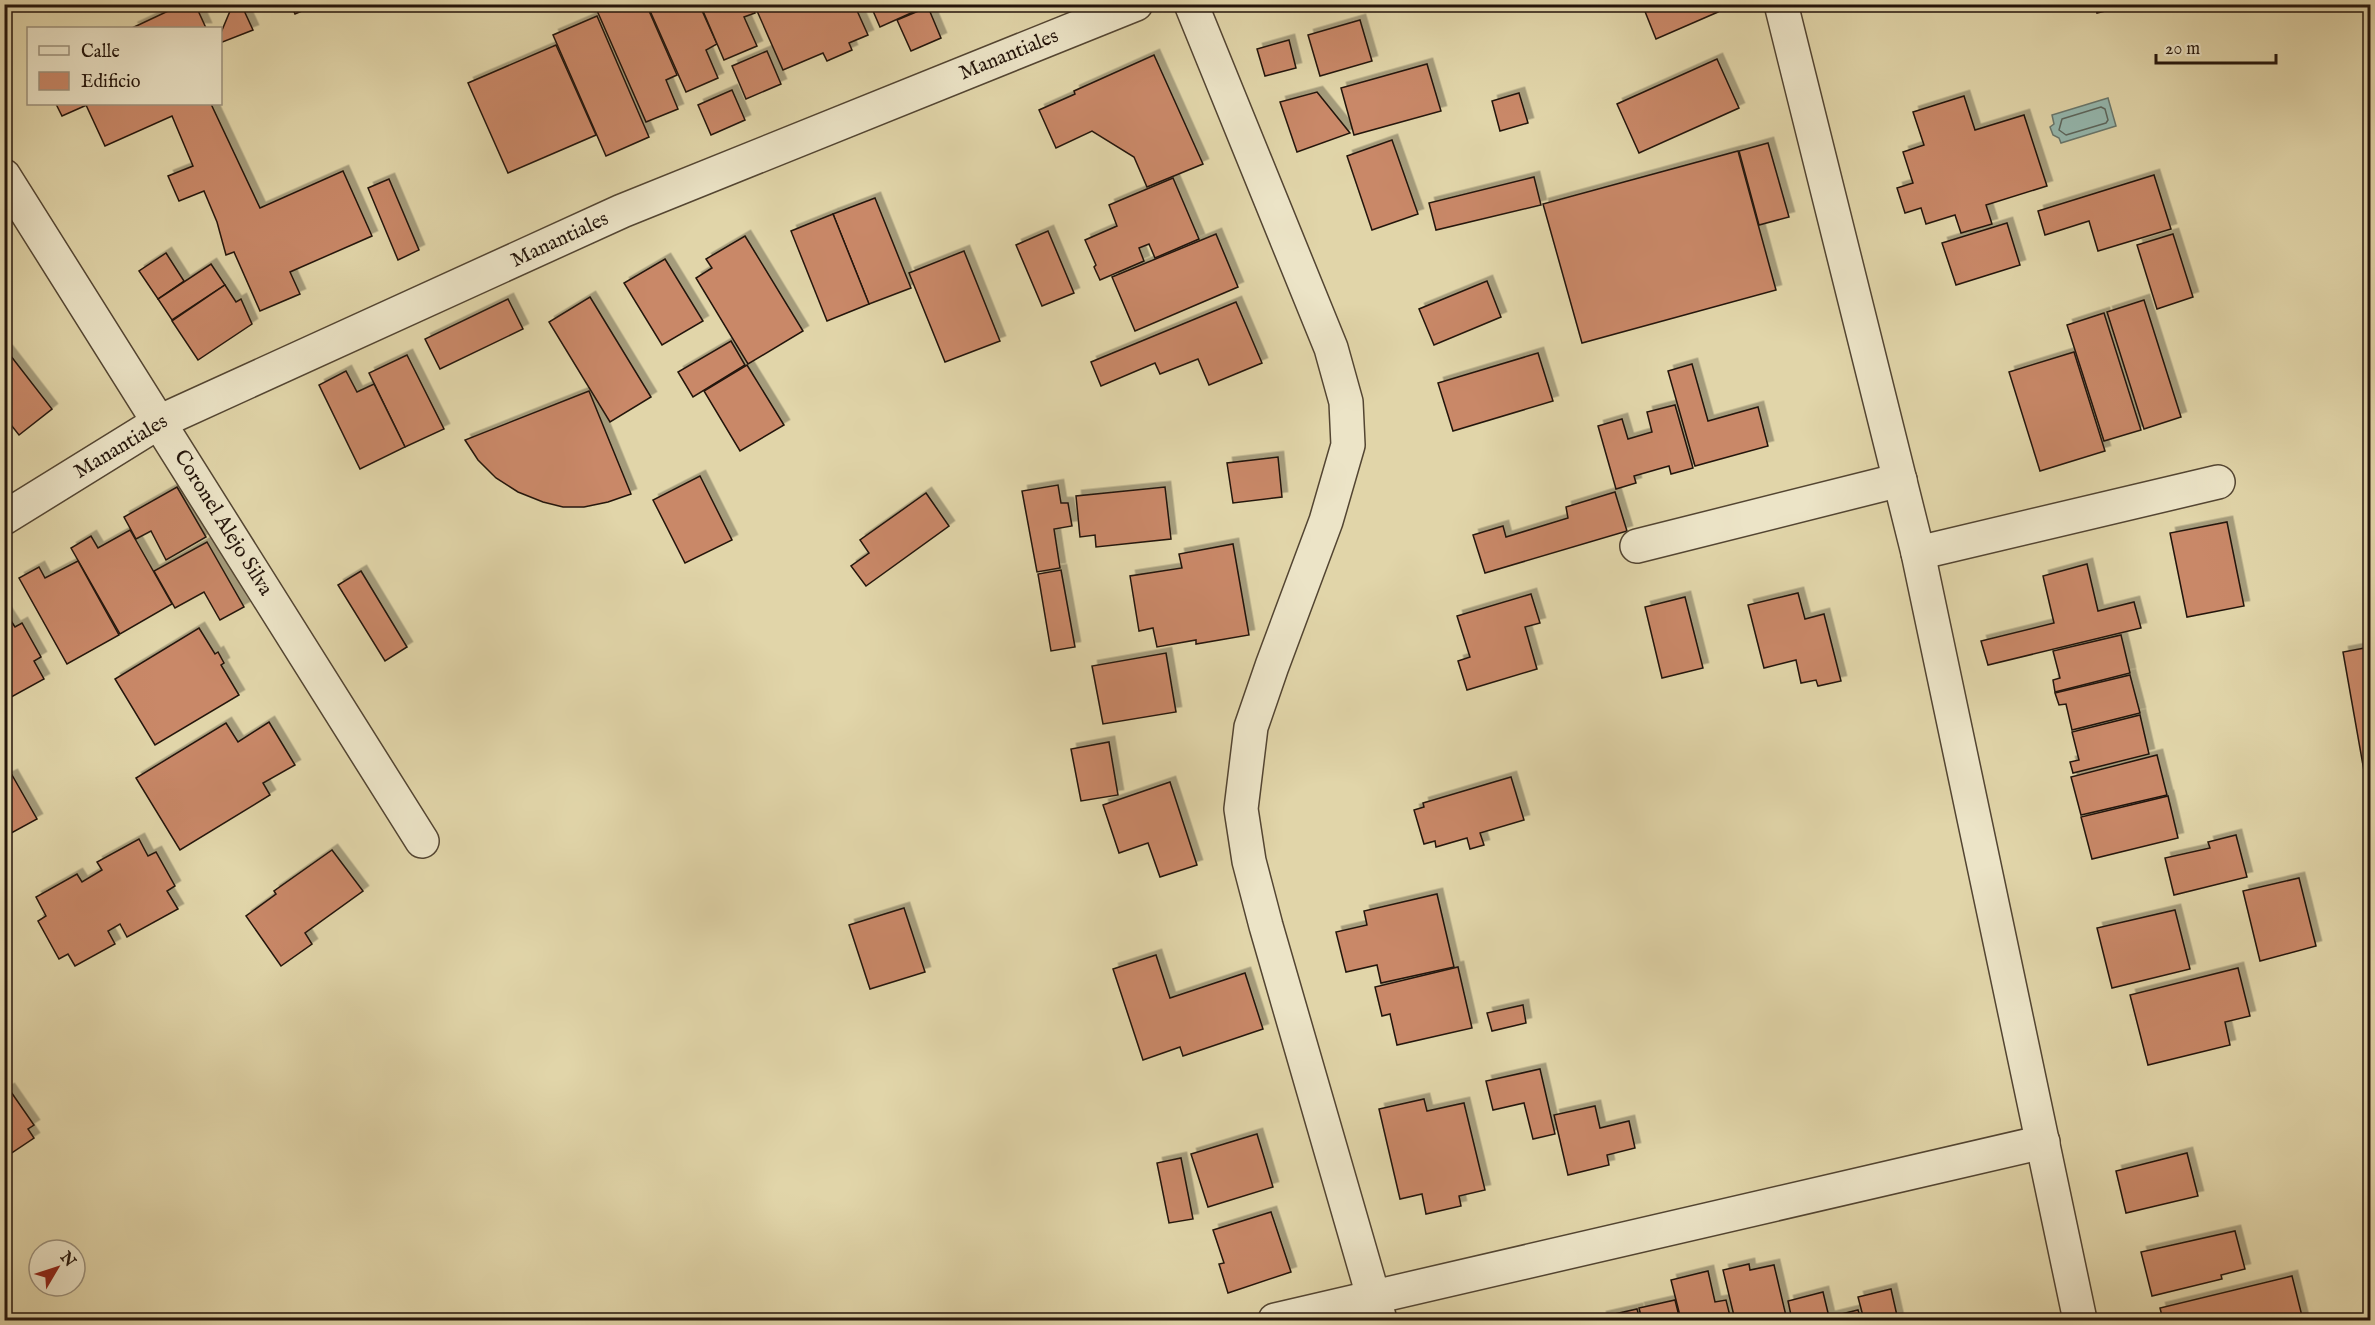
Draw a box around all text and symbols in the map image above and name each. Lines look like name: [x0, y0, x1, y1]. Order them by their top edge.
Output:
street label: Manantiales: [955, 23, 1063, 87]
legend: [27, 27, 222, 105]
scale bar: [2156, 27, 2276, 65]
text: 20 m: [2165, 38, 2200, 61]
text: Calle: [81, 41, 120, 64]
text: Edificio: [81, 71, 141, 94]
street label: Manantiales: [507, 206, 613, 274]
street label: Manantiales: [69, 408, 173, 486]
street label: Coronel Alejo Silva: [167, 445, 279, 602]
north arrow: [27, 1238, 87, 1298]
text: N: [54, 1247, 79, 1272]

